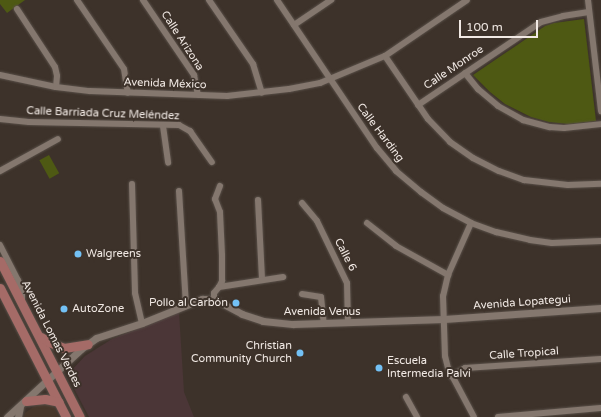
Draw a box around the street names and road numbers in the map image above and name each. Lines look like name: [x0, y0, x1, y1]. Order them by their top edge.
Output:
street label: Calle Arizona: [158, 9, 206, 73]
street label: Calle Monroe: [422, 43, 486, 93]
street label: Avenida México: [123, 76, 207, 92]
street label: Calle Harding: [354, 101, 406, 165]
street label: Calle Barriada Cruz Meléndez: [26, 105, 180, 123]
street label: Calle 6: [331, 236, 359, 274]
street label: Avenida Lomas Verdes: [18, 278, 84, 390]
street label: Avenida Lopategui: [473, 293, 571, 313]
street label: Avenida Venus: [283, 305, 361, 319]
street label: Calle Tropical: [489, 345, 559, 363]

